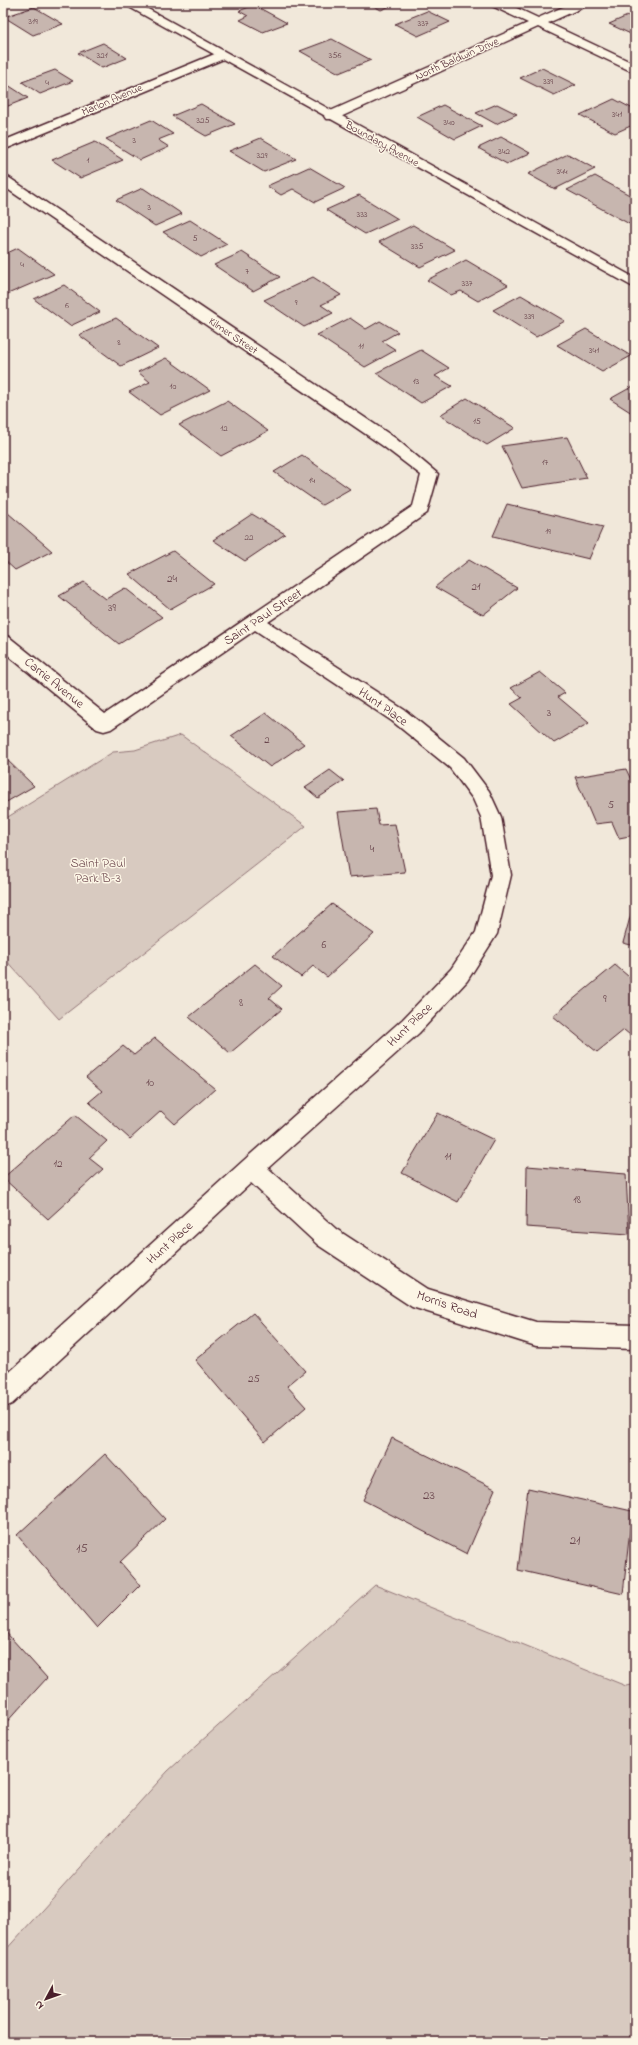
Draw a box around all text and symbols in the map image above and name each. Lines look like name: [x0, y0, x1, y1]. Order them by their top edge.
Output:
house number: 319: [28, 15, 38, 28]
house number: 337: [417, 17, 429, 30]
street label: North Baldwin Drive: [413, 33, 501, 85]
house number: 321: [96, 49, 108, 62]
house number: 356: [329, 49, 341, 62]
house number: 339: [543, 75, 553, 88]
house number: 4: [45, 76, 49, 89]
street label: Marlon Avenue: [79, 80, 145, 120]
house number: 341: [612, 108, 622, 121]
house number: 325: [196, 114, 210, 127]
house number: 340: [443, 116, 455, 129]
street label: Boundary Avenue: [341, 117, 422, 172]
house number: 3: [132, 134, 136, 147]
house number: 342: [498, 145, 510, 158]
house number: 329: [257, 149, 268, 162]
house number: 1: [87, 154, 90, 167]
house number: 344: [556, 165, 568, 178]
house number: 3: [147, 201, 151, 214]
house number: 333: [356, 208, 368, 221]
house number: 5: [192, 232, 198, 245]
house number: 335: [411, 240, 423, 253]
house number: 4: [20, 258, 24, 271]
house number: 7: [245, 265, 249, 278]
house number: 337: [461, 277, 473, 290]
house number: 9: [295, 296, 298, 309]
house number: 6: [65, 299, 69, 312]
house number: 339: [524, 310, 534, 323]
street label: Kilmer Street: [205, 314, 261, 359]
house number: 8: [117, 336, 121, 349]
house number: 11: [358, 340, 364, 353]
house number: 341: [589, 344, 599, 357]
house number: 13: [413, 375, 420, 388]
house number: 10: [170, 380, 176, 393]
house number: 15: [473, 415, 481, 428]
house number: 12: [220, 422, 228, 435]
house number: 17: [542, 456, 549, 469]
house number: 14: [309, 474, 316, 487]
house number: 19: [545, 525, 551, 538]
house number: 22: [245, 531, 254, 544]
house number: 24: [167, 571, 177, 587]
house number: 21: [472, 579, 481, 595]
street label: Saint Paul Street: [220, 583, 307, 650]
house number: 39: [108, 600, 117, 616]
street label: Carrie Avenue: [20, 653, 88, 713]
street label: Hunt Place: [354, 683, 412, 731]
house number: 3: [547, 705, 552, 721]
house number: 2: [264, 732, 270, 748]
house number: 5: [608, 797, 614, 813]
house number: 4: [370, 841, 375, 857]
park label: Saint Paul Park B-3: [70, 854, 126, 888]
house number: 6: [322, 937, 327, 953]
house number: 9: [603, 991, 607, 1007]
house number: 8: [239, 995, 243, 1011]
street label: Hunt Place: [383, 998, 437, 1051]
house number: 10: [146, 1075, 154, 1091]
house number: 11: [445, 1149, 452, 1165]
house number: 12: [54, 1156, 63, 1172]
house number: 18: [573, 1192, 581, 1208]
street label: Hunt Place: [143, 1217, 197, 1269]
street label: Morris Road: [414, 1286, 481, 1324]
house number: 25: [248, 1371, 260, 1387]
house number: 23: [423, 1486, 435, 1505]
house number: 21: [570, 1531, 580, 1550]
house number: 15: [76, 1539, 88, 1558]
north arrow: [26, 1979, 66, 2019]
text: N: [31, 1997, 48, 2013]

